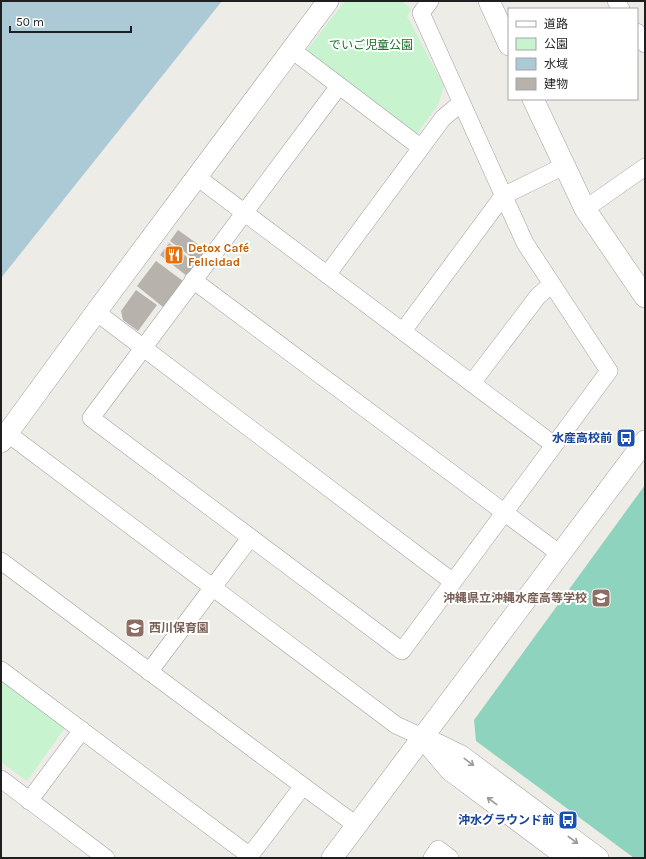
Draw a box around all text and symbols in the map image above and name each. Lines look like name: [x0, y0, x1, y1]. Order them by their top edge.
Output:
scale bar: [10, 8, 131, 34]
legend: [508, 8, 638, 100]
text: 50 m: [16, 15, 44, 29]
text: 道路: [544, 17, 568, 31]
text: 公園: [544, 37, 568, 51]
park label: でいご児童公園: [329, 38, 413, 52]
text: 水域: [544, 57, 568, 71]
text: 建物: [544, 77, 568, 91]
place label: Detox Café Felicidad: [188, 241, 249, 269]
restaurant icon: Detox Café Felicidad: [163, 244, 185, 266]
bus stop icon: 水産高校前: [615, 427, 637, 449]
place label: 水産高校前: [552, 431, 612, 445]
school or university icon: 沖縄県立沖縄水産高等学校: [590, 587, 612, 609]
place label: 沖縄県立沖縄水産高等学校: [443, 591, 587, 605]
school or university icon: 西川保育園: [124, 617, 146, 639]
place label: 西川保育園: [149, 621, 209, 635]
one-way arrow: [463, 758, 474, 766]
one-way arrow: [487, 797, 498, 806]
bus stop icon: 沖水グラウンド前: [557, 809, 579, 831]
place label: 沖水グラウンド前: [458, 813, 554, 827]
one-way arrow: [567, 836, 578, 844]

